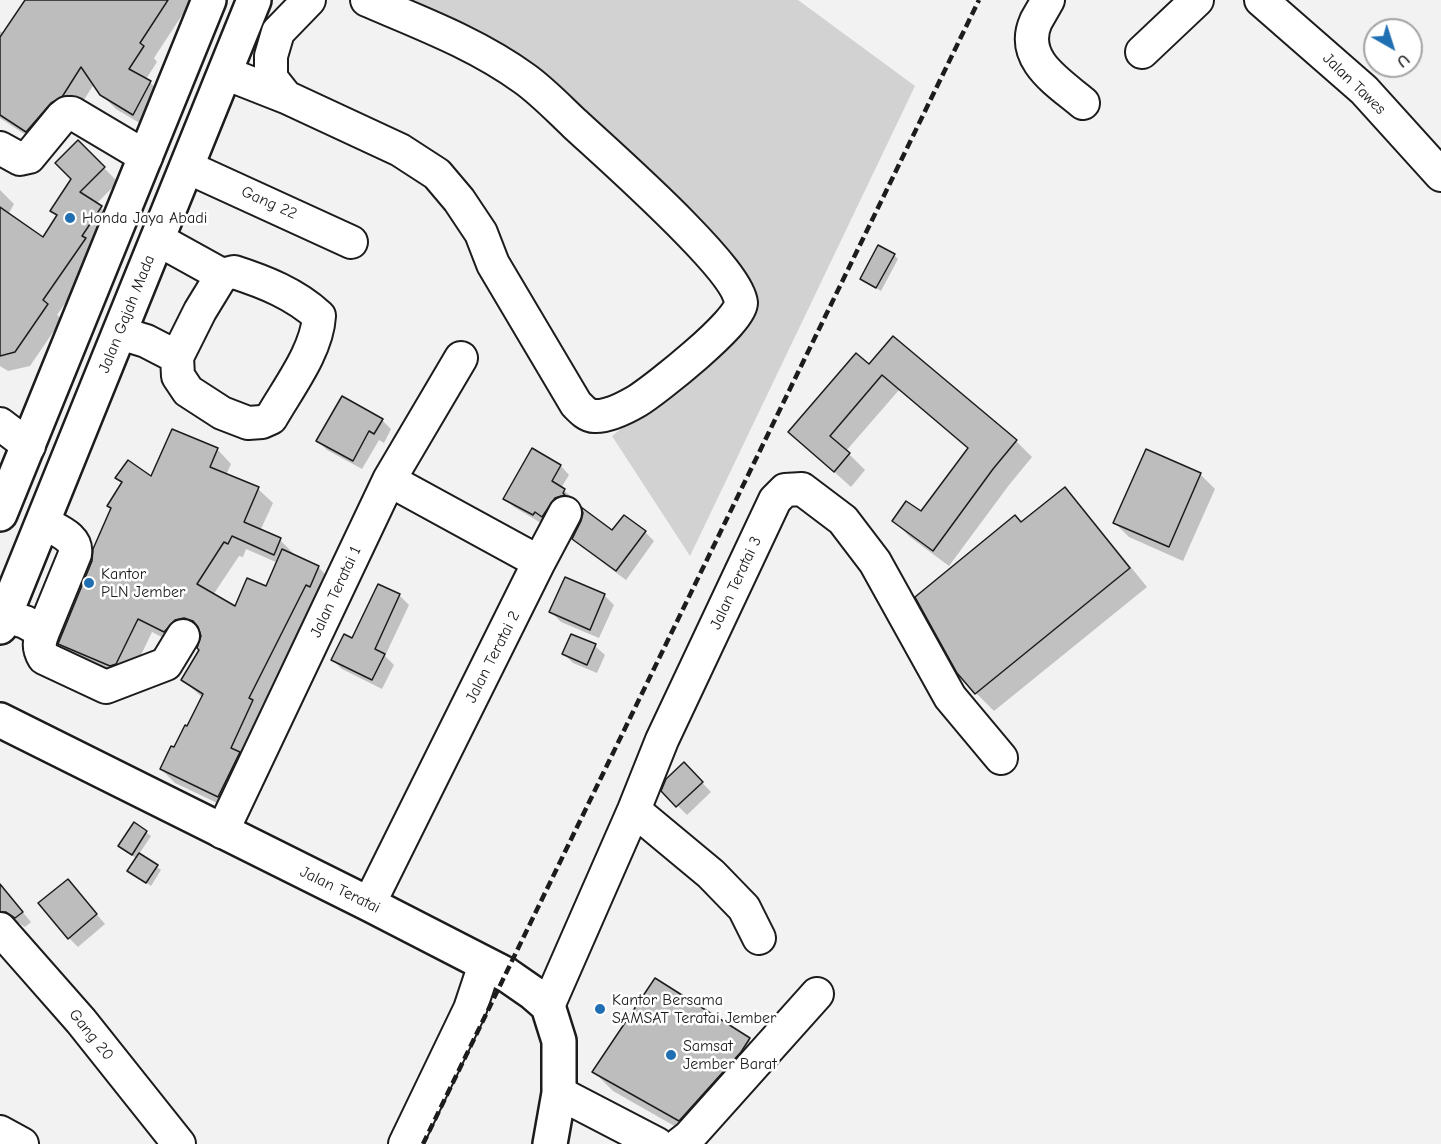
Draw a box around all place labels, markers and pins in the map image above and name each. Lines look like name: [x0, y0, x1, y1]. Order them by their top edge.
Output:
place label: Honda Jaya Abadi: [82, 208, 207, 228]
marker: Honda Jaya Abadi: [63, 211, 77, 225]
place label: Kantor PLN Jember: [101, 564, 185, 602]
marker: Kantor PLN Jember: [82, 576, 96, 590]
place label: Kantor Bersama SAMSAT Teratai Jember: [612, 990, 776, 1028]
marker: Kantor Bersama SAMSAT Teratai Jember: [593, 1002, 607, 1016]
place label: Samsat Jember Barat: [683, 1036, 777, 1074]
marker: Samsat Jember Barat: [664, 1048, 678, 1062]

